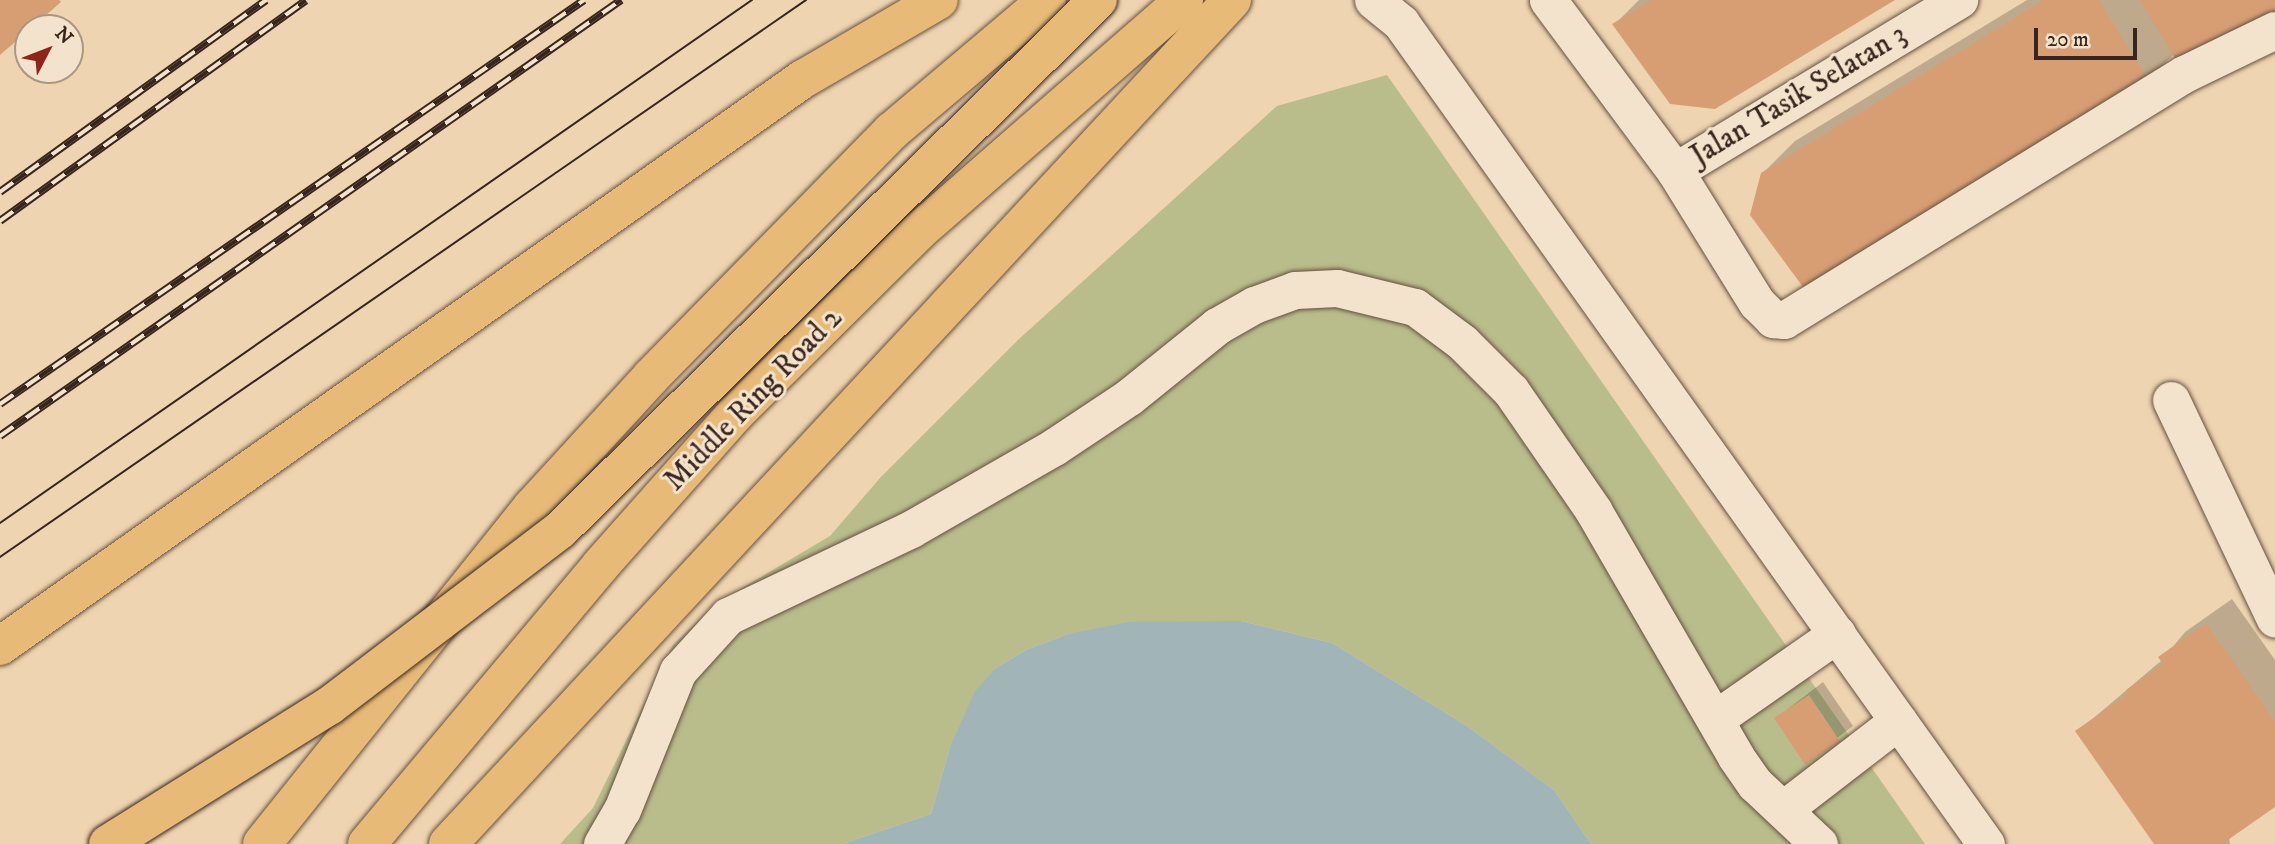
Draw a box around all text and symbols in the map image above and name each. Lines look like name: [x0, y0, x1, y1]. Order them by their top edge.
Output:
north arrow: [14, 14, 84, 84]
scale bar: [2037, 14, 2140, 58]
street label: Jalan Tasik Selatan 3: [1685, 17, 1913, 175]
text: N: [50, 22, 77, 49]
text: 20 m: [2047, 27, 2089, 53]
street label: Middle Ring Road 2: [658, 301, 850, 499]

